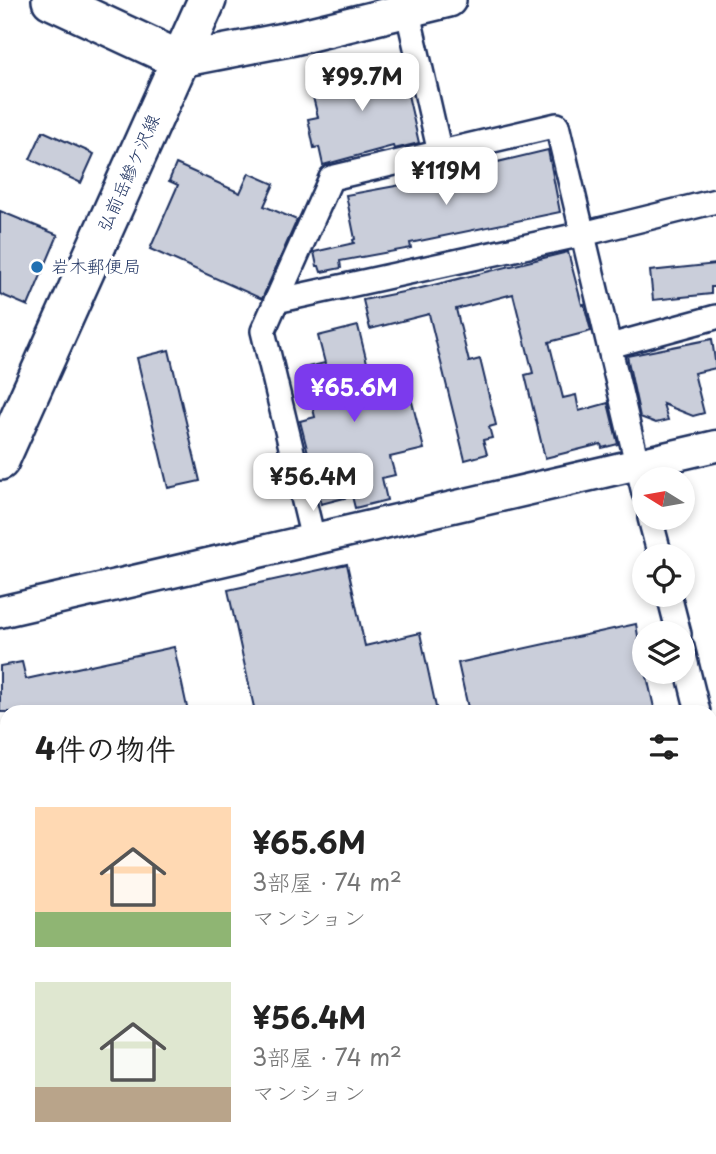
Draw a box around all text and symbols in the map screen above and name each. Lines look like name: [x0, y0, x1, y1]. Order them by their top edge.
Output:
pin: ¥99.7M: [305, 54, 419, 113]
text: ¥99.7M: [321, 58, 403, 93]
street label: 弘前岳鰺ケ沢線: [90, 109, 166, 235]
pin: ¥119M: [397, 148, 495, 207]
text: ¥119M: [411, 152, 481, 187]
place label: 岩木郵便局: [51, 252, 141, 279]
marker: 岩木郵便局: [29, 259, 45, 275]
pin: ¥65.6M: [297, 364, 411, 424]
text: ¥65.6M: [310, 369, 398, 404]
pin: ¥56.4M: [256, 454, 370, 513]
text: ¥56.4M: [269, 458, 357, 493]
north arrow: [632, 467, 695, 530]
map controls: [632, 467, 695, 684]
button: locate: [632, 544, 695, 607]
button: layers: [632, 621, 695, 684]
text: 4件の物件: [35, 725, 175, 770]
icon: filters: [645, 728, 683, 766]
text: ¥65.6M: [252, 819, 366, 864]
icon: home: [91, 835, 175, 919]
text: 3部屋 · 74 m²: [252, 864, 402, 899]
text: マンション: [252, 899, 366, 934]
text: ¥56.4M: [252, 994, 366, 1039]
icon: home: [91, 1010, 175, 1094]
text: 3部屋 · 74 m²: [252, 1039, 402, 1074]
text: マンション: [252, 1074, 366, 1109]

